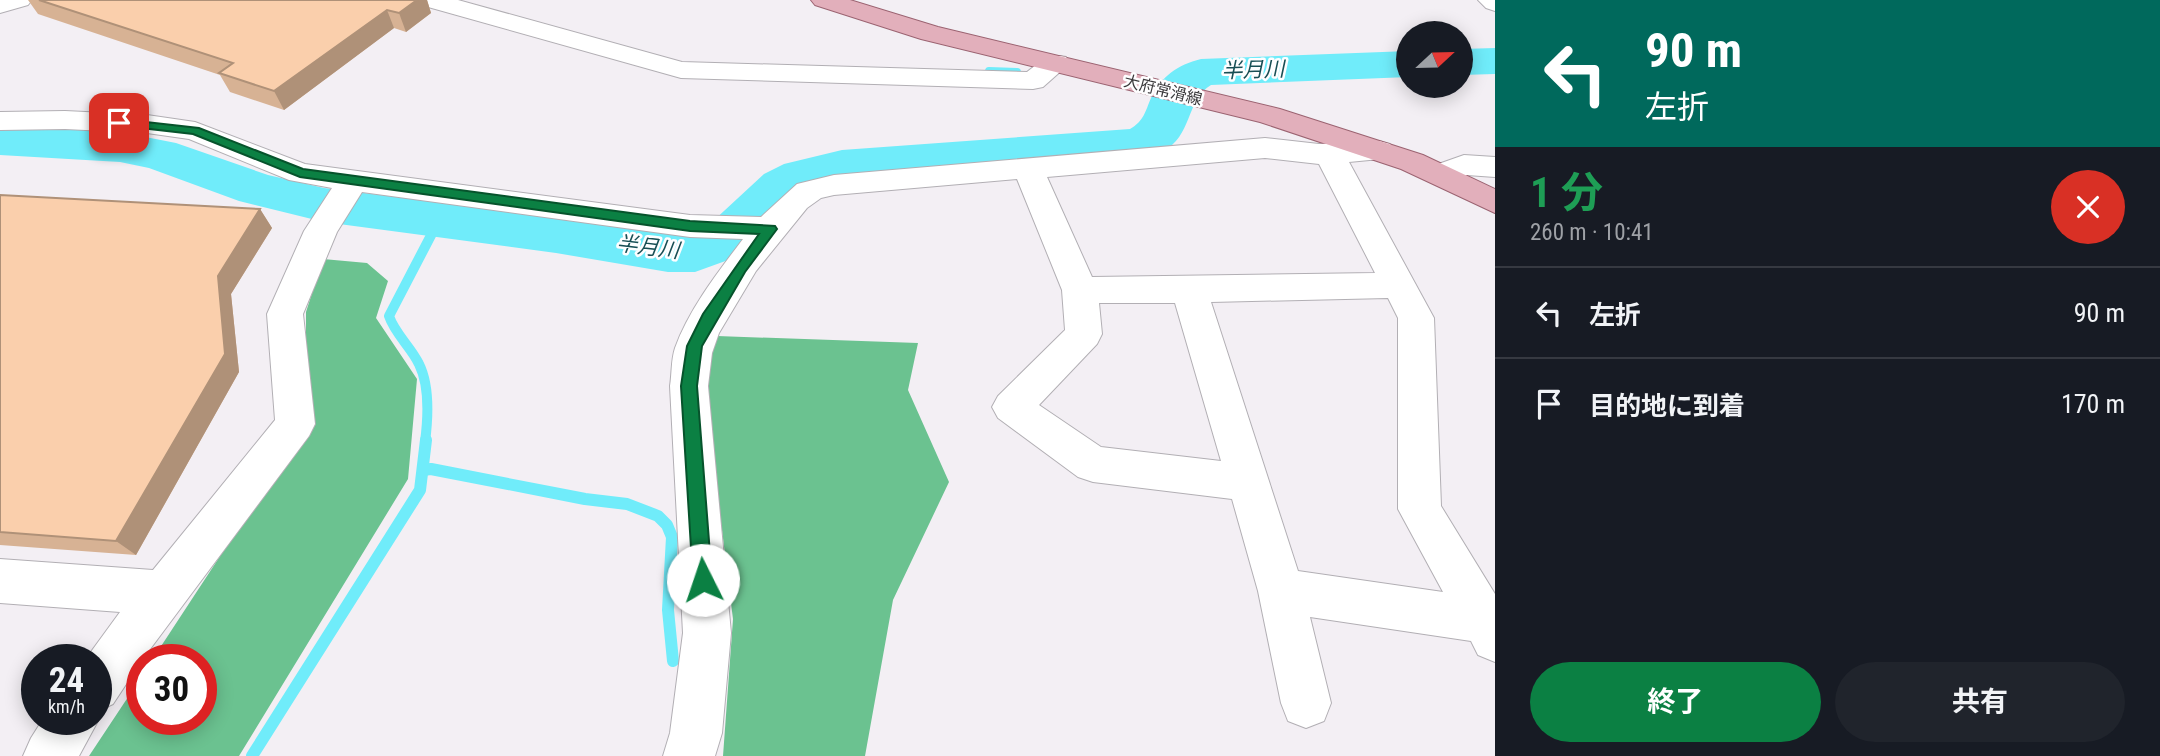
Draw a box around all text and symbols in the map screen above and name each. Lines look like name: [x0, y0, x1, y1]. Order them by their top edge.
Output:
north arrow: [1396, 21, 1474, 98]
map controls: [1396, 21, 1473, 98]
text: 90 m: [1645, 22, 1742, 79]
icon: left: [1530, 28, 1621, 119]
water label: 半月川: [1221, 57, 1287, 83]
street label: 大府常滑線: [1122, 71, 1204, 109]
text: 左折: [1645, 88, 1709, 126]
pin: [89, 93, 149, 153]
icon: arrive: [100, 104, 138, 142]
text: 1 分: [1530, 168, 1603, 217]
button: close: [2051, 170, 2125, 244]
text: 260 m · 10:41: [1530, 219, 1654, 246]
water label: 半月川: [615, 231, 683, 263]
icon: left: [1530, 294, 1568, 332]
text: 90 m: [2074, 298, 2125, 328]
text: 左折: [1589, 300, 1641, 330]
icon: arrive: [1530, 385, 1568, 423]
text: 170 m: [2061, 389, 2125, 419]
text: 目的地に到着: [1589, 391, 1745, 421]
position arrow: [666, 543, 740, 617]
speed limit sign: 30: [126, 644, 217, 735]
text: 24: [49, 660, 84, 701]
button: 終了: [1530, 662, 1821, 742]
button: 共有: [1835, 662, 2125, 742]
text: km/h: [48, 696, 85, 717]

